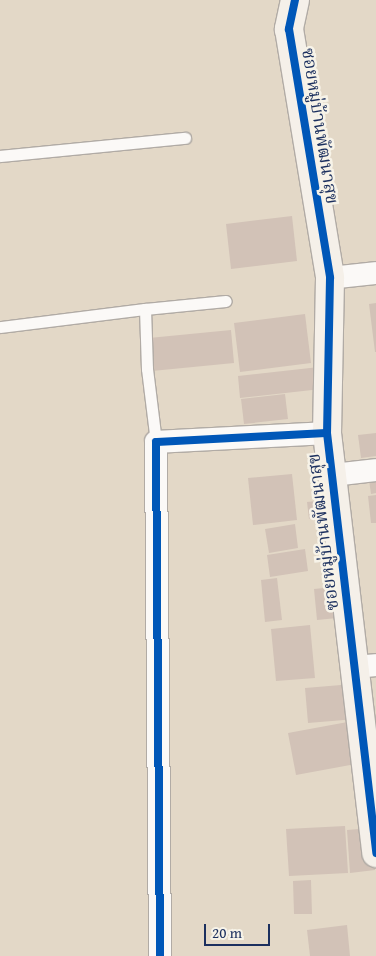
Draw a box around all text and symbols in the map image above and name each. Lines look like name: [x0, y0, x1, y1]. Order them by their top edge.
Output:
street label: ซอยหมู่บ้านพัฒนาสุข: [297, 46, 343, 206]
street label: ซอยหมู่บ้านพัฒนาสุข: [303, 452, 343, 612]
scale bar: [206, 914, 272, 946]
text: 20 m: [212, 922, 242, 943]

